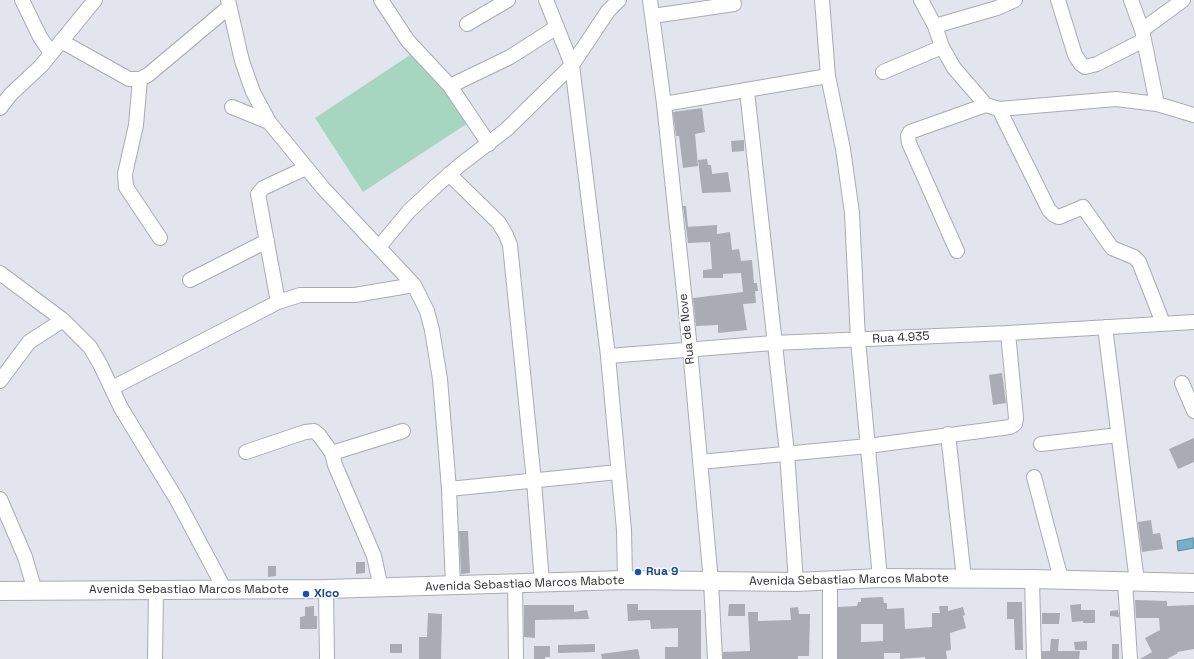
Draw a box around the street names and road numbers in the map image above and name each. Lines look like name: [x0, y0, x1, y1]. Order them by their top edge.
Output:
street label: Rua de Nove: [676, 293, 698, 365]
street label: Rua 4.935: [872, 329, 930, 347]
street label: Avenida Sebastiao Marcos Mabote: [749, 571, 949, 589]
street label: Avenida Sebastiao Marcos Mabote: [425, 573, 625, 595]
street label: Avenida Sebastiao Marcos Mabote: [89, 583, 289, 597]

